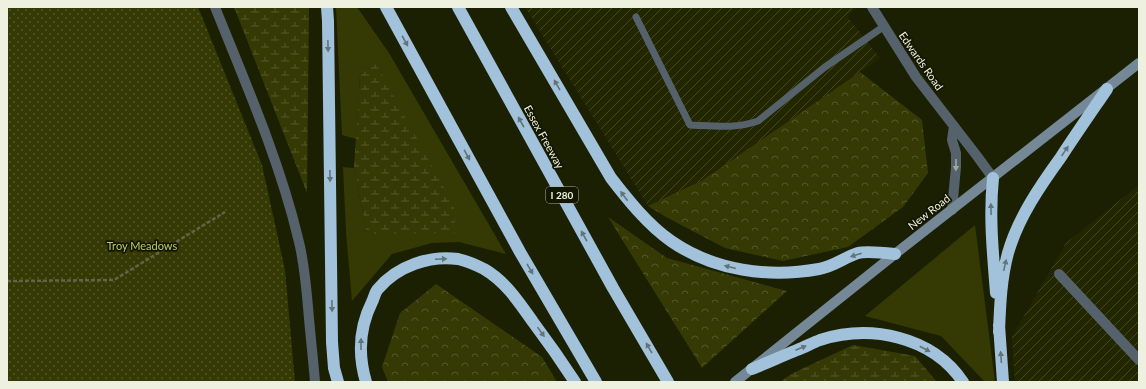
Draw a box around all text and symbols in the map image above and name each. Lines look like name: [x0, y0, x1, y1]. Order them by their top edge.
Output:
street label: Edwards Road: [897, 29, 946, 92]
one-way arrow: [401, 35, 408, 47]
one-way arrow: [325, 40, 331, 53]
one-way arrow: [553, 79, 560, 91]
street label: Essex Freeway: [522, 103, 567, 171]
one-way arrow: [518, 116, 524, 128]
one-way arrow: [1061, 145, 1069, 156]
one-way arrow: [464, 149, 471, 161]
one-way arrow: [953, 159, 959, 172]
one-way arrow: [327, 170, 333, 183]
road number: I 280: [546, 187, 578, 203]
one-way arrow: [620, 190, 628, 201]
street label: New Road: [905, 191, 952, 232]
one-way arrow: [988, 202, 994, 215]
one-way arrow: [581, 230, 588, 241]
park label: Troy Meadows: [107, 239, 177, 252]
one-way arrow: [850, 252, 862, 258]
one-way arrow: [435, 256, 447, 263]
one-way arrow: [1003, 259, 1009, 271]
one-way arrow: [527, 263, 534, 275]
one-way arrow: [724, 263, 736, 269]
one-way arrow: [328, 300, 335, 312]
one-way arrow: [537, 327, 545, 337]
one-way arrow: [358, 337, 364, 350]
one-way arrow: [645, 342, 652, 354]
one-way arrow: [795, 345, 807, 351]
one-way arrow: [920, 345, 931, 352]
one-way arrow: [998, 351, 1004, 363]

